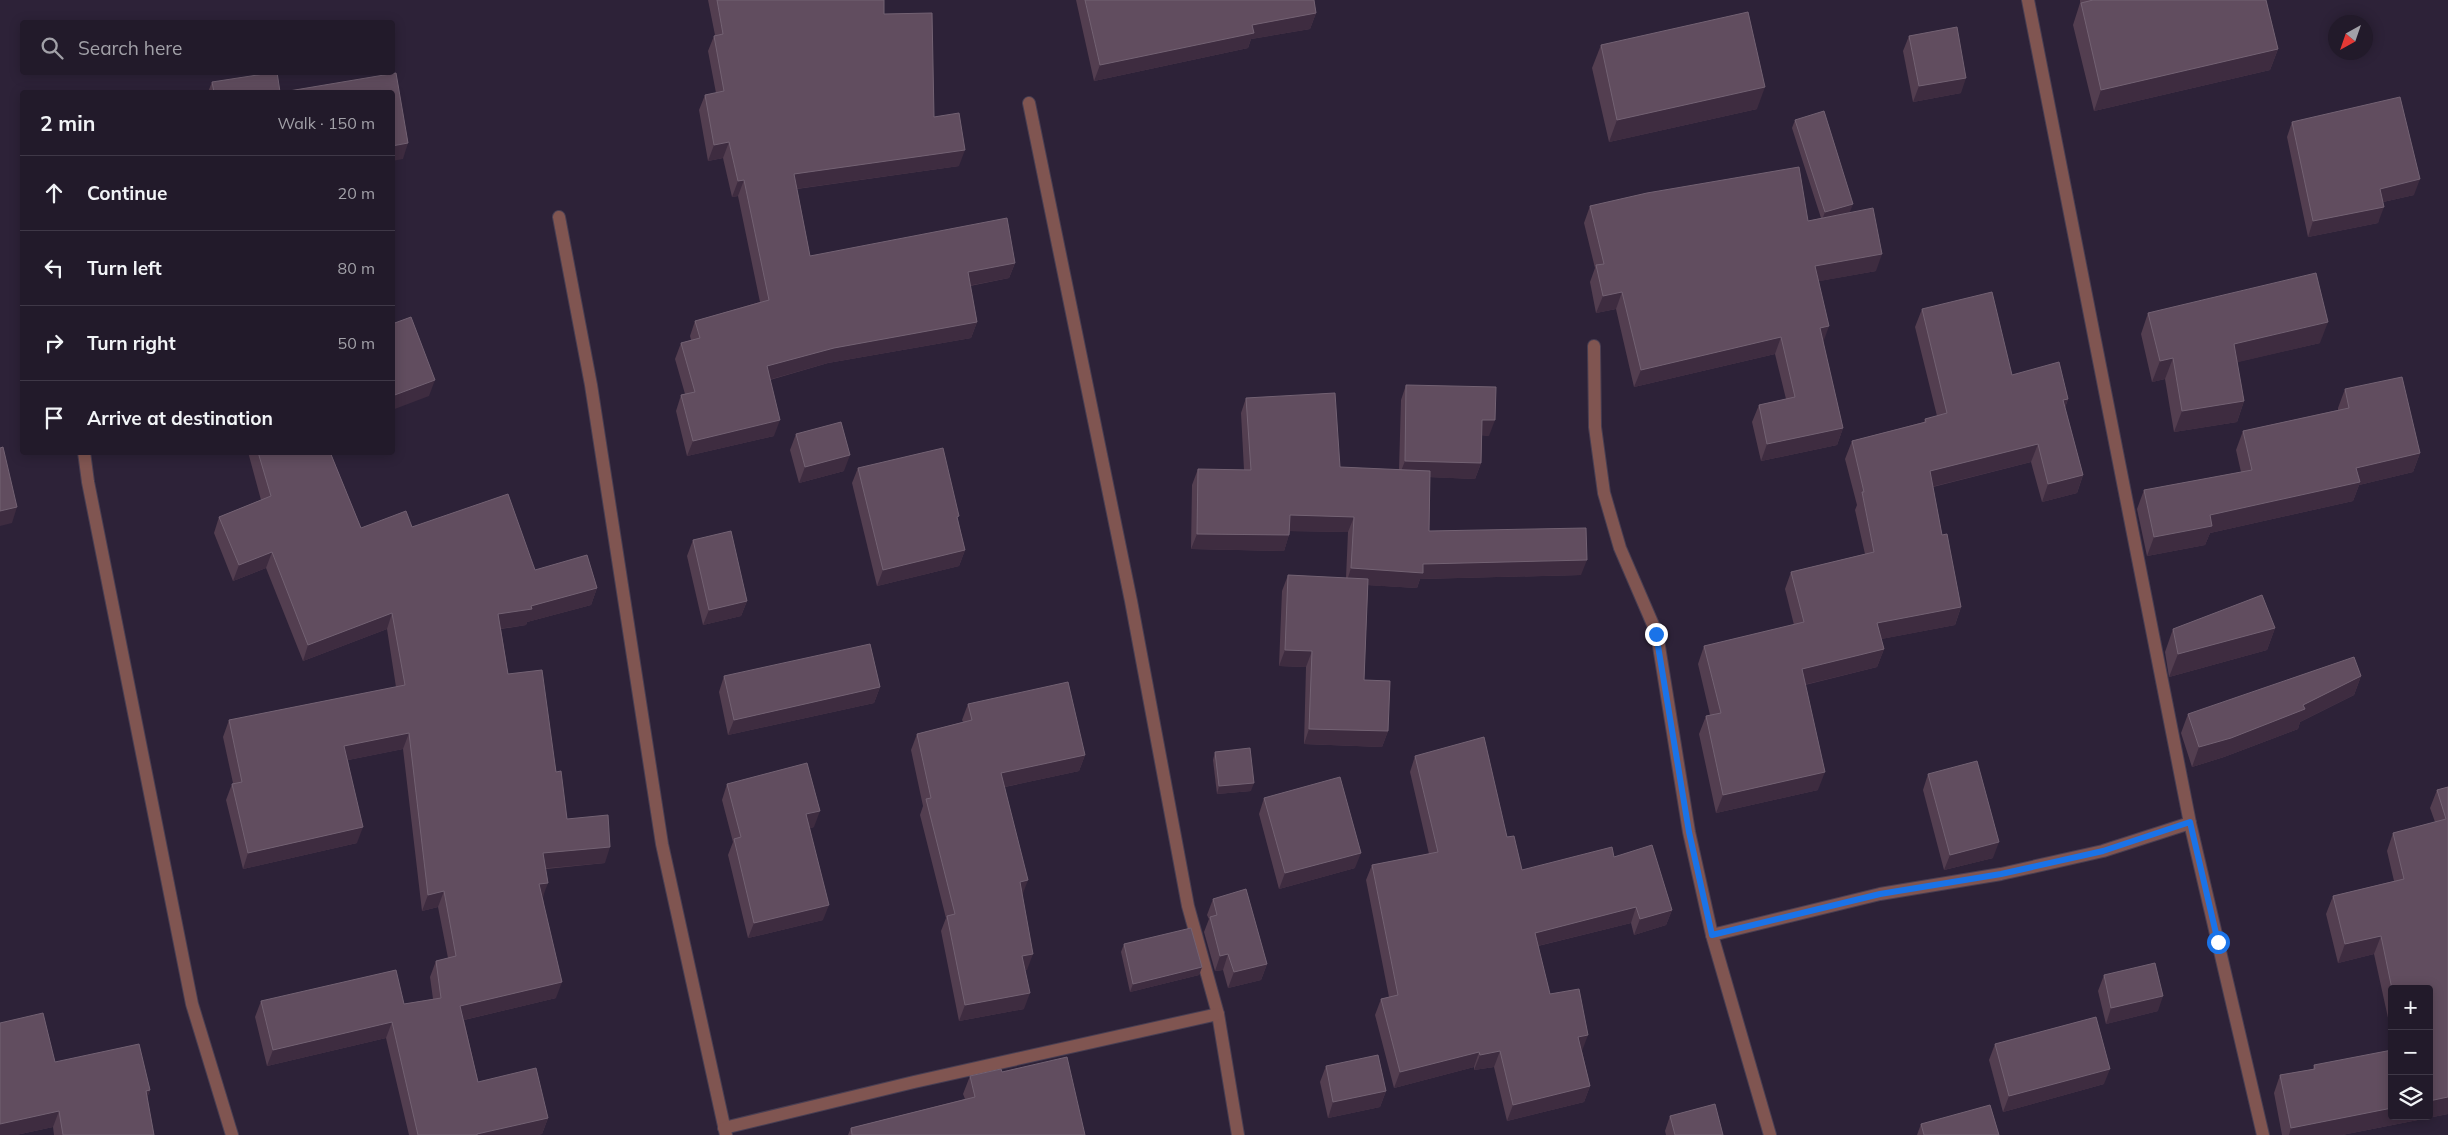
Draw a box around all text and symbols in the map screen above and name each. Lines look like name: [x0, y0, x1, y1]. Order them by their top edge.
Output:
north arrow: [2328, 15, 2373, 60]
search box: [20, 20, 395, 75]
icon: search: [38, 34, 66, 62]
text: Search here: [78, 36, 182, 60]
text: 2 min: [40, 110, 95, 136]
text: Walk · 150 m: [277, 113, 375, 133]
icon: ahead: [40, 179, 68, 207]
text: Continue: [87, 181, 167, 205]
text: 20 m: [338, 183, 375, 203]
icon: left: [40, 254, 68, 282]
text: Turn left: [87, 256, 162, 280]
text: 80 m: [338, 258, 375, 278]
icon: right: [40, 329, 68, 357]
text: Turn right: [87, 331, 176, 355]
text: 50 m: [338, 333, 375, 353]
icon: arrive: [40, 404, 68, 432]
text: Arrive at destination: [87, 406, 273, 430]
route end: [1645, 623, 1668, 646]
route start: [2207, 931, 2230, 954]
map controls: [2388, 985, 2433, 1120]
button: +: [2388, 985, 2433, 1030]
button: −: [2388, 1030, 2433, 1075]
button: layers: [2388, 1075, 2433, 1120]

